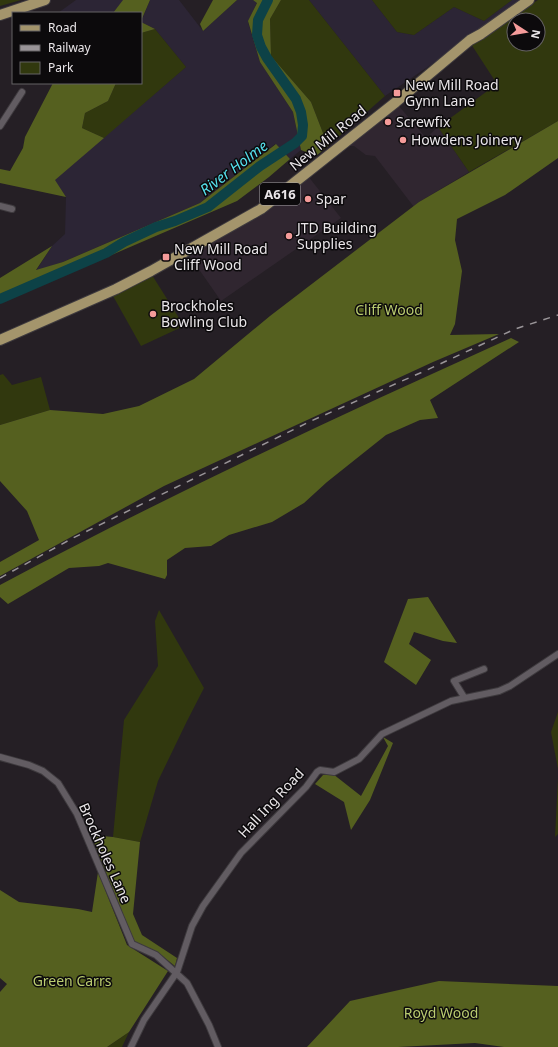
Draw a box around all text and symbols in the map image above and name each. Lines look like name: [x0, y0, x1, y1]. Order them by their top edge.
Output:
legend: [12, 12, 142, 84]
north arrow: [506, 12, 546, 52]
text: Road: [48, 19, 77, 36]
text: N: [528, 28, 545, 40]
text: Railway: [48, 39, 92, 56]
text: Park: [48, 59, 74, 76]
place label: New Mill Road Gynn Lane: [405, 75, 499, 110]
marker: New Mill Road Gynn Lane: [392, 88, 402, 98]
street label: New Mill Road: [285, 101, 370, 174]
place label: Screwfix: [396, 112, 451, 131]
marker: Screwfix: [383, 117, 393, 127]
place label: Howdens Joinery: [411, 130, 522, 149]
water label: River Holme: [195, 135, 272, 199]
marker: Howdens Joinery: [398, 135, 408, 145]
road number: A616: [260, 183, 300, 205]
place label: Spar: [316, 189, 346, 208]
marker: Spar: [303, 194, 313, 204]
place label: JTD Building Supplies: [295, 218, 377, 253]
marker: JTD Building Supplies: [284, 231, 294, 241]
place label: New Mill Road Cliff Wood: [174, 239, 268, 274]
marker: New Mill Road Cliff Wood: [161, 252, 171, 262]
place label: Brockholes Bowling Club: [161, 296, 247, 331]
park label: Cliff Wood: [355, 300, 423, 319]
marker: Brockholes Bowling Club: [148, 309, 158, 319]
street label: Hall Ing Road: [234, 764, 308, 841]
street label: Brockholes Lane: [75, 800, 136, 906]
park label: Green Carrs: [33, 971, 112, 990]
park label: Royd Wood: [404, 1003, 478, 1022]

